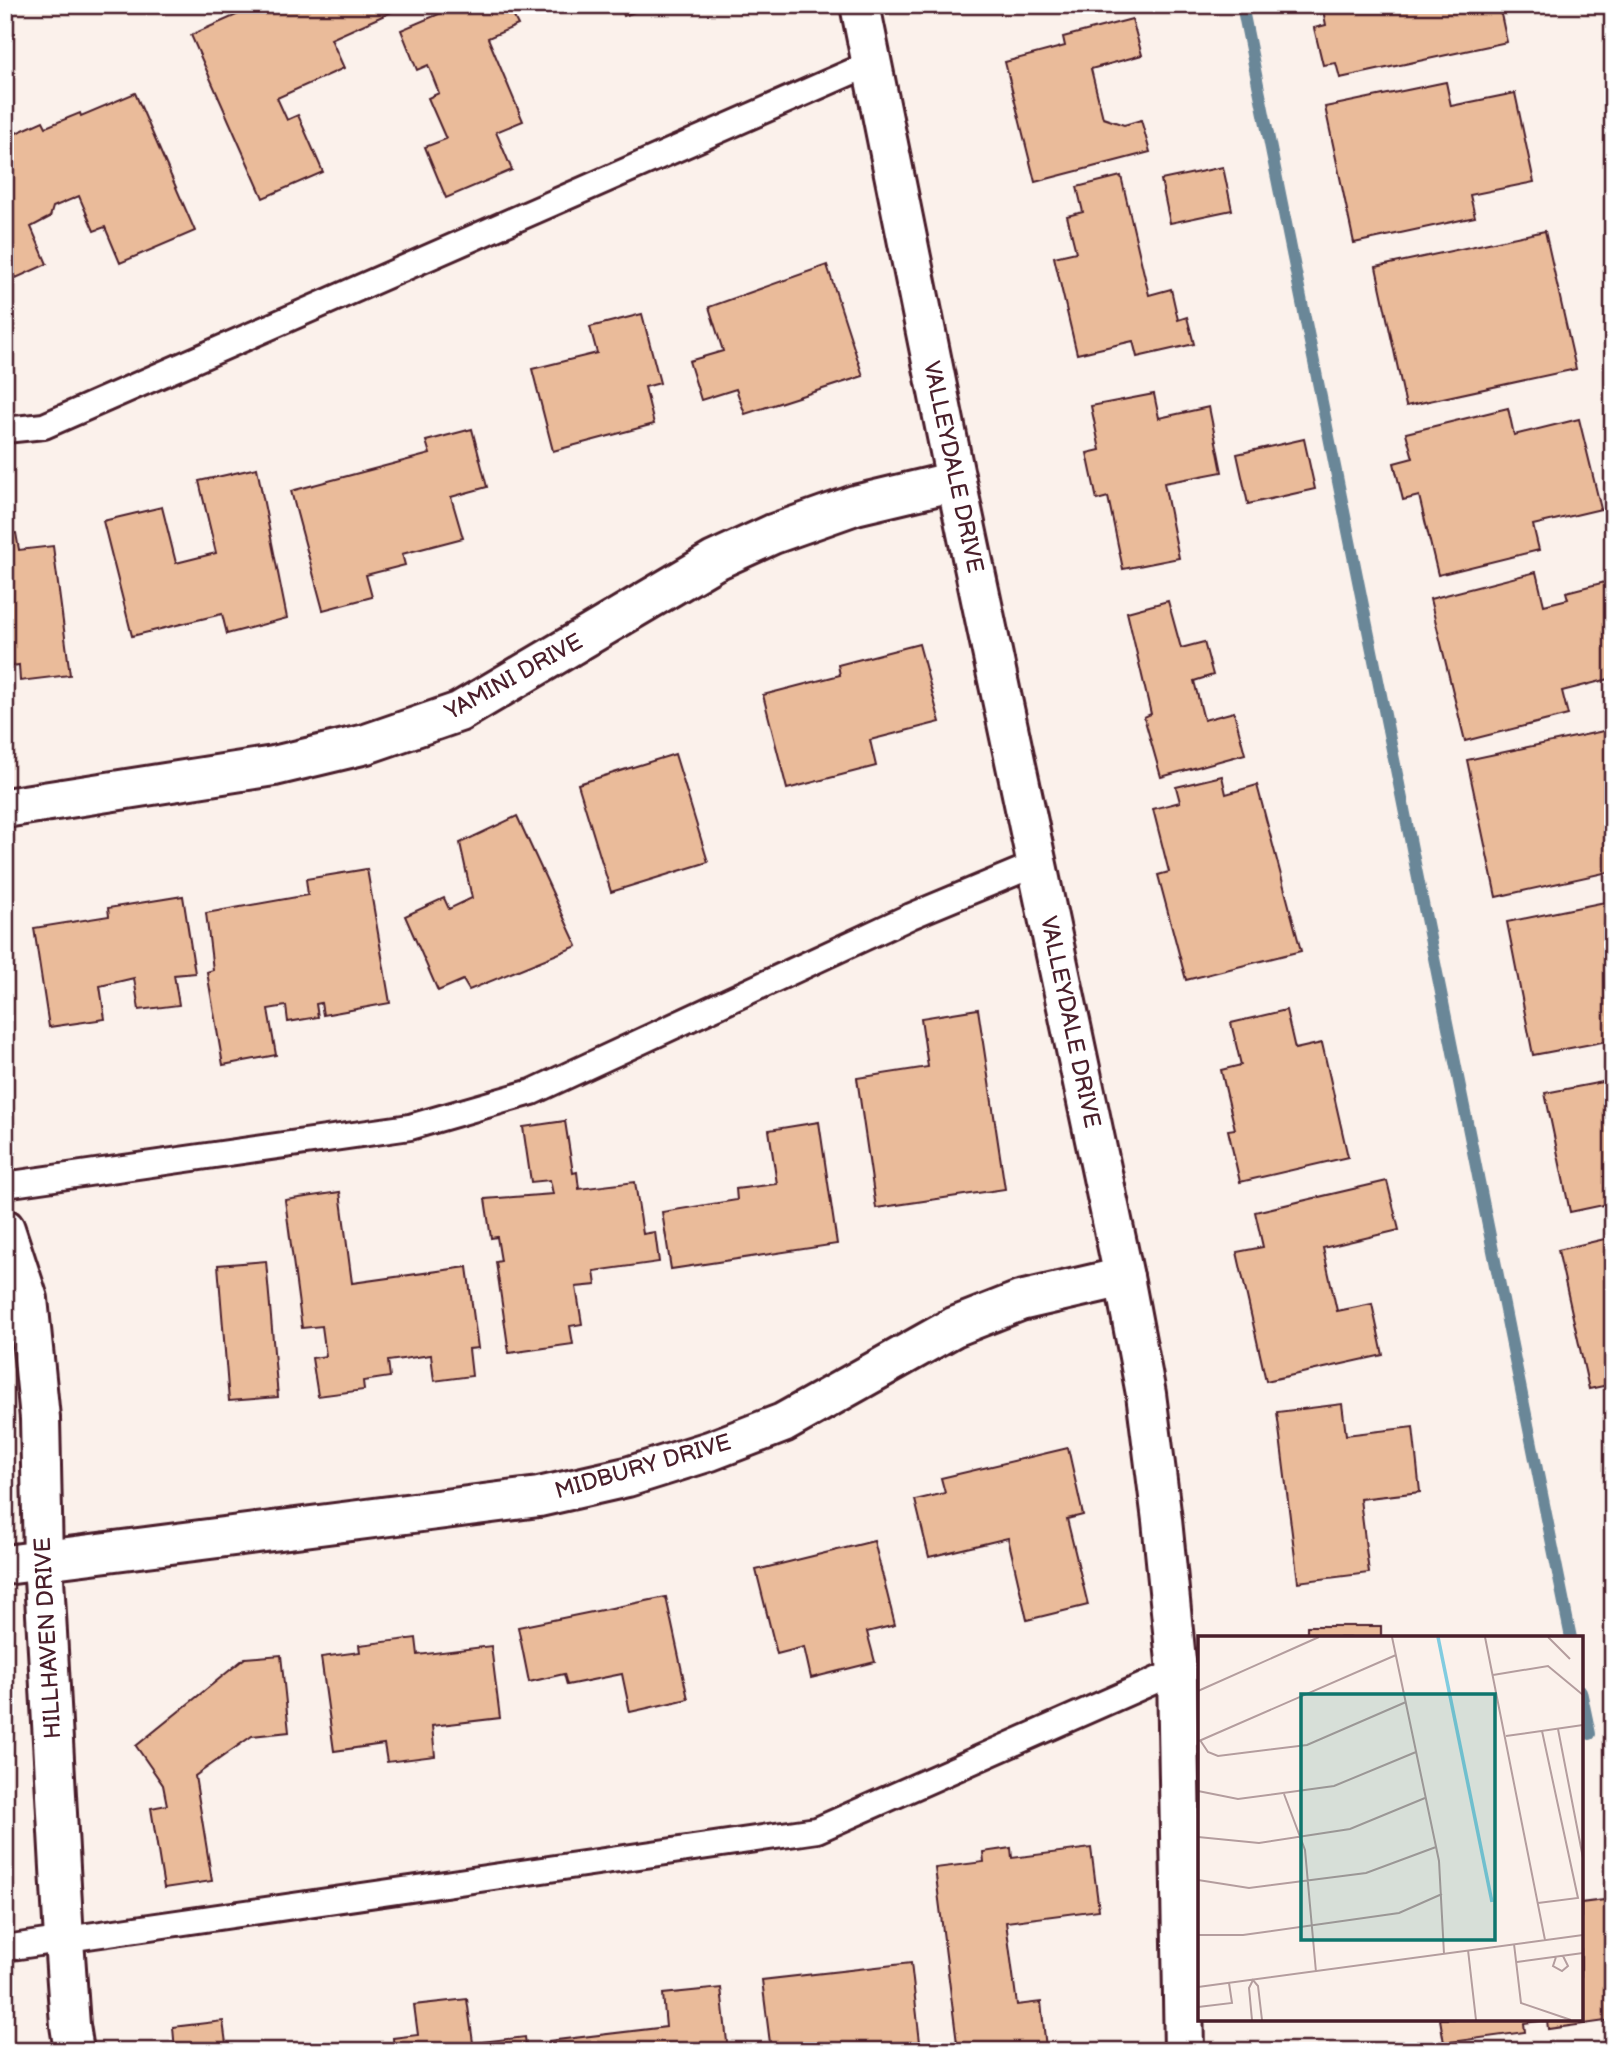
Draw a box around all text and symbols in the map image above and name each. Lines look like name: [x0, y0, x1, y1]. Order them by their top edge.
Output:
street label: VALLEYDALE DRIVE: [917, 359, 989, 575]
street label: YAMINI DRIVE: [440, 628, 588, 727]
street label: VALLEYDALE DRIVE: [1034, 914, 1106, 1130]
street label: MIDBURY DRIVE: [552, 1428, 734, 1506]
street label: HILLHAVEN DRIVE: [29, 1536, 67, 1740]
inset map: [1198, 1636, 1583, 2021]

